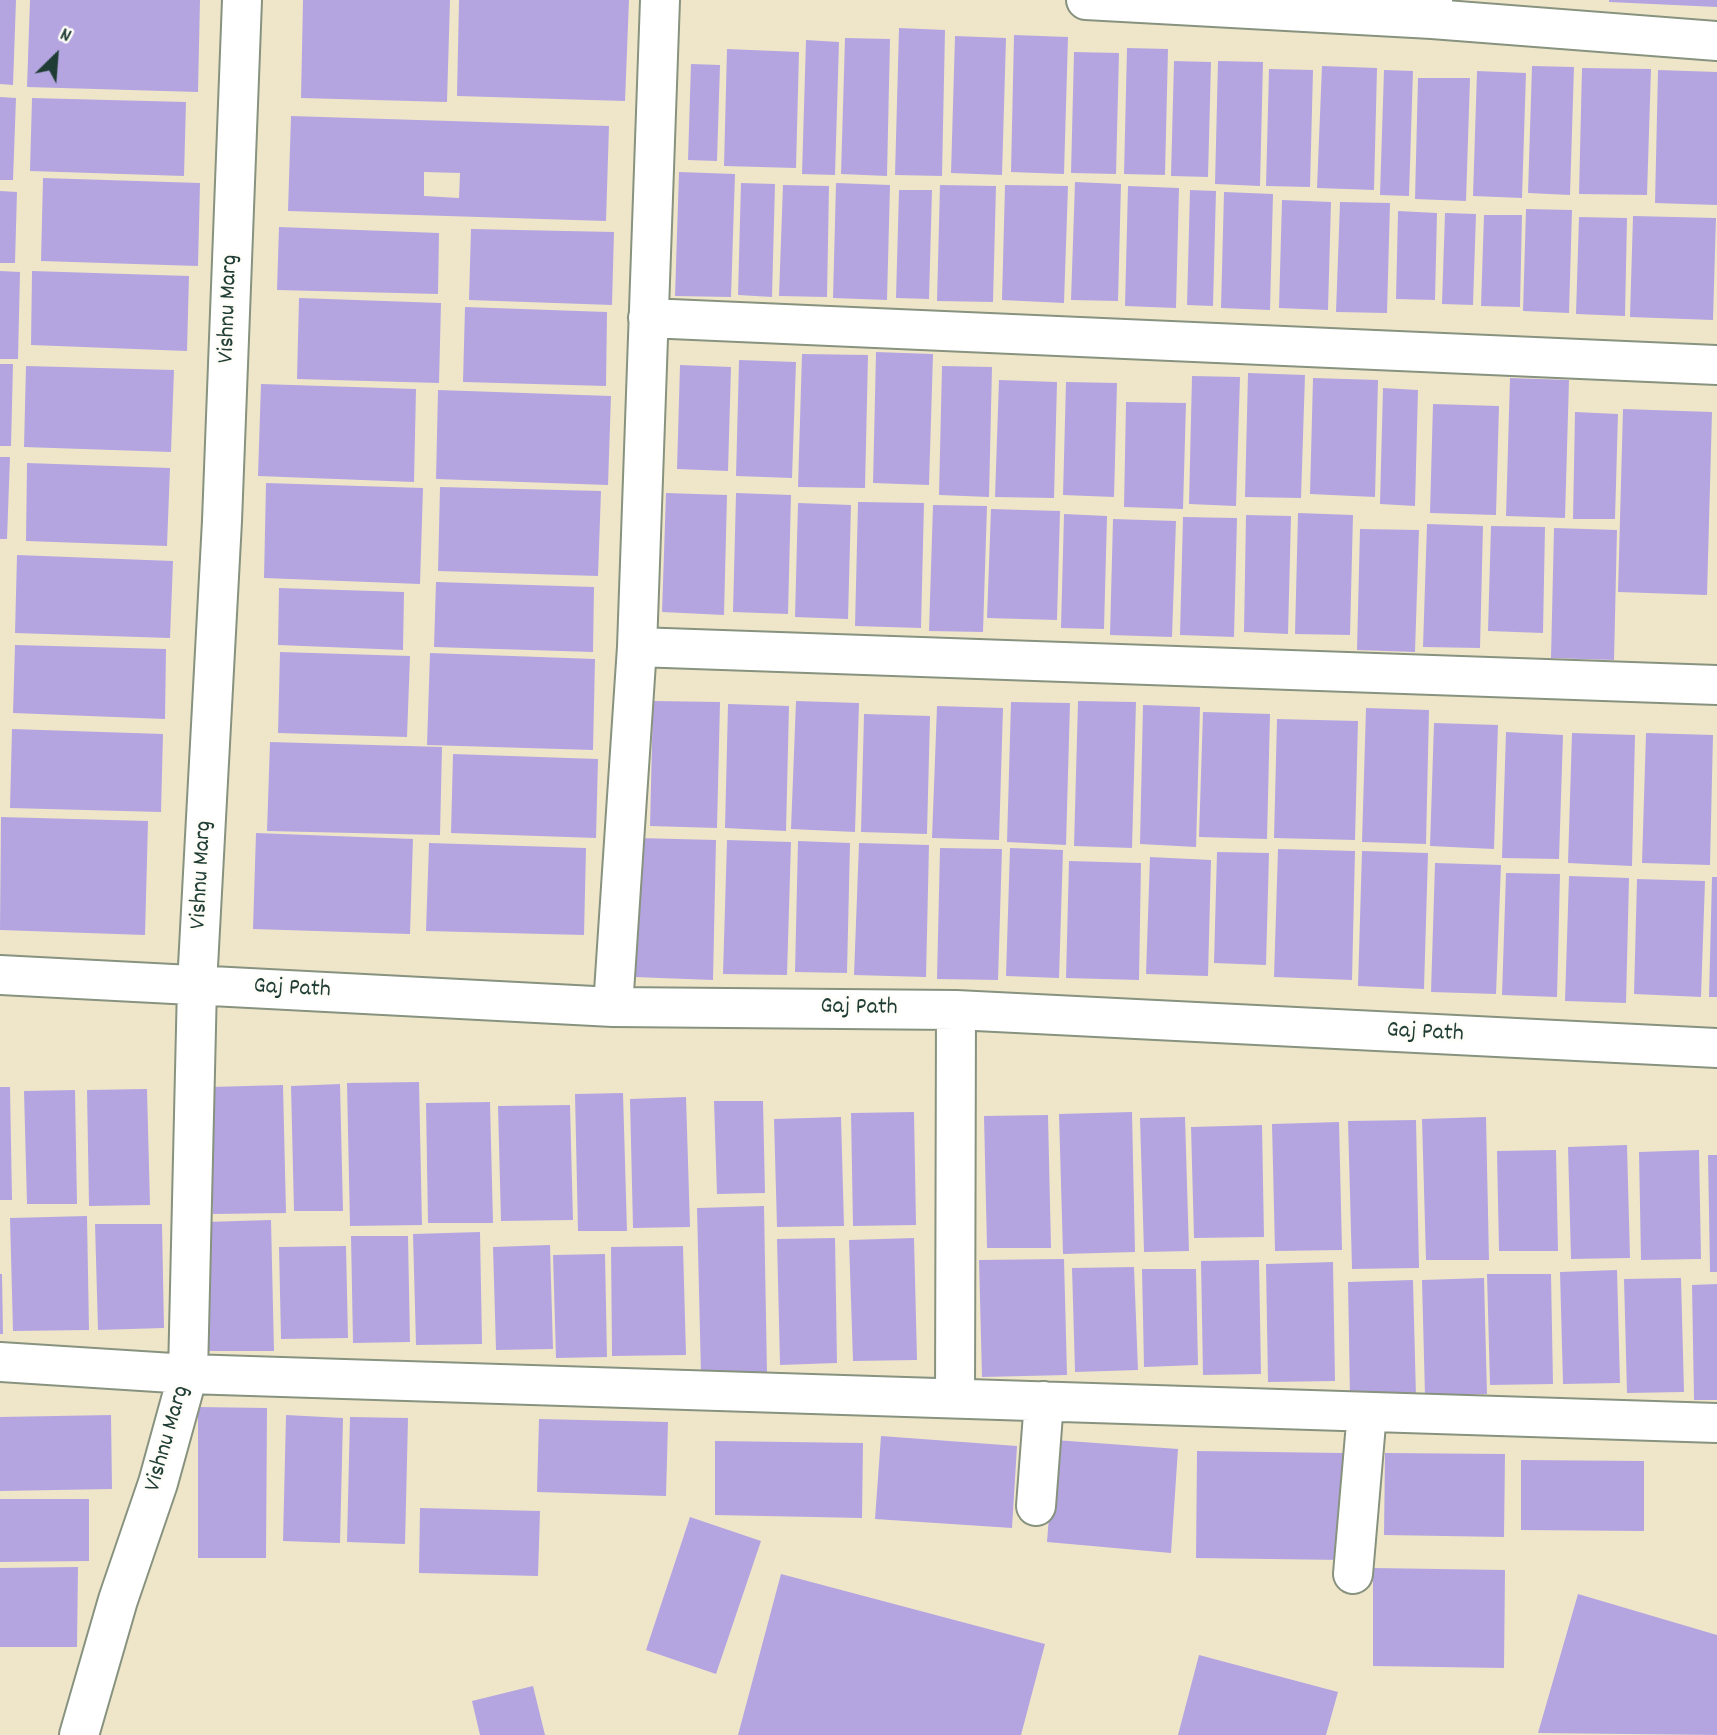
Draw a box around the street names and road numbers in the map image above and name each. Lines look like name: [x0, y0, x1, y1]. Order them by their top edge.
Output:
street label: Vishnu Marg: [214, 254, 246, 364]
street label: Vishnu Marg: [186, 820, 220, 930]
street label: Gaj Path: [253, 974, 331, 1006]
street label: Gaj Path: [820, 994, 898, 1024]
street label: Gaj Path: [1386, 1018, 1464, 1050]
street label: Vishnu Marg: [140, 1383, 198, 1495]

